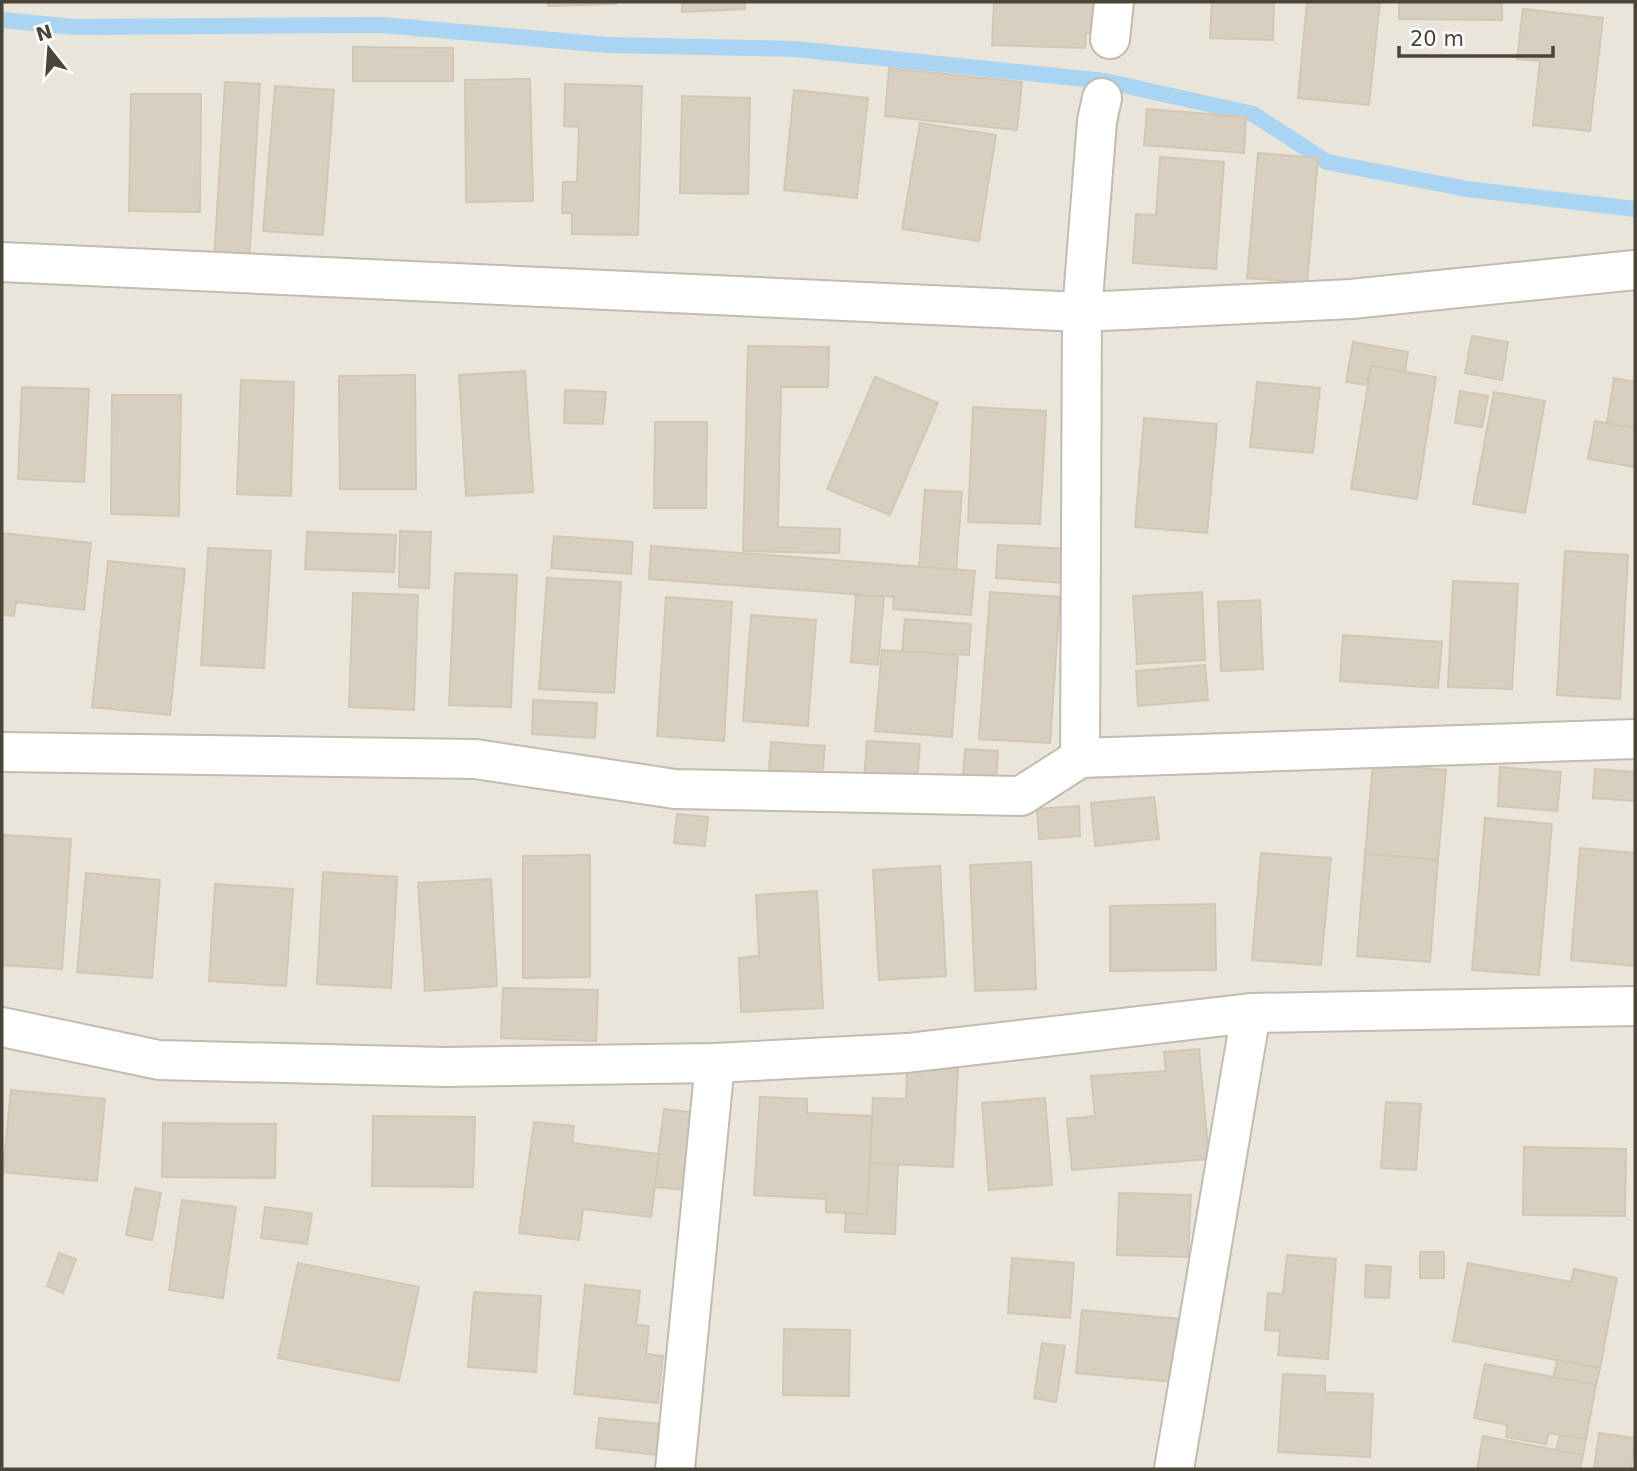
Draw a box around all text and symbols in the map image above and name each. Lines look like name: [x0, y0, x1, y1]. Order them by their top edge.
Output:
north arrow: [14, 14, 84, 84]
scale bar: [1399, 14, 1553, 58]
text: N: [33, 20, 55, 46]
text: 20 m: [1410, 27, 1464, 51]

